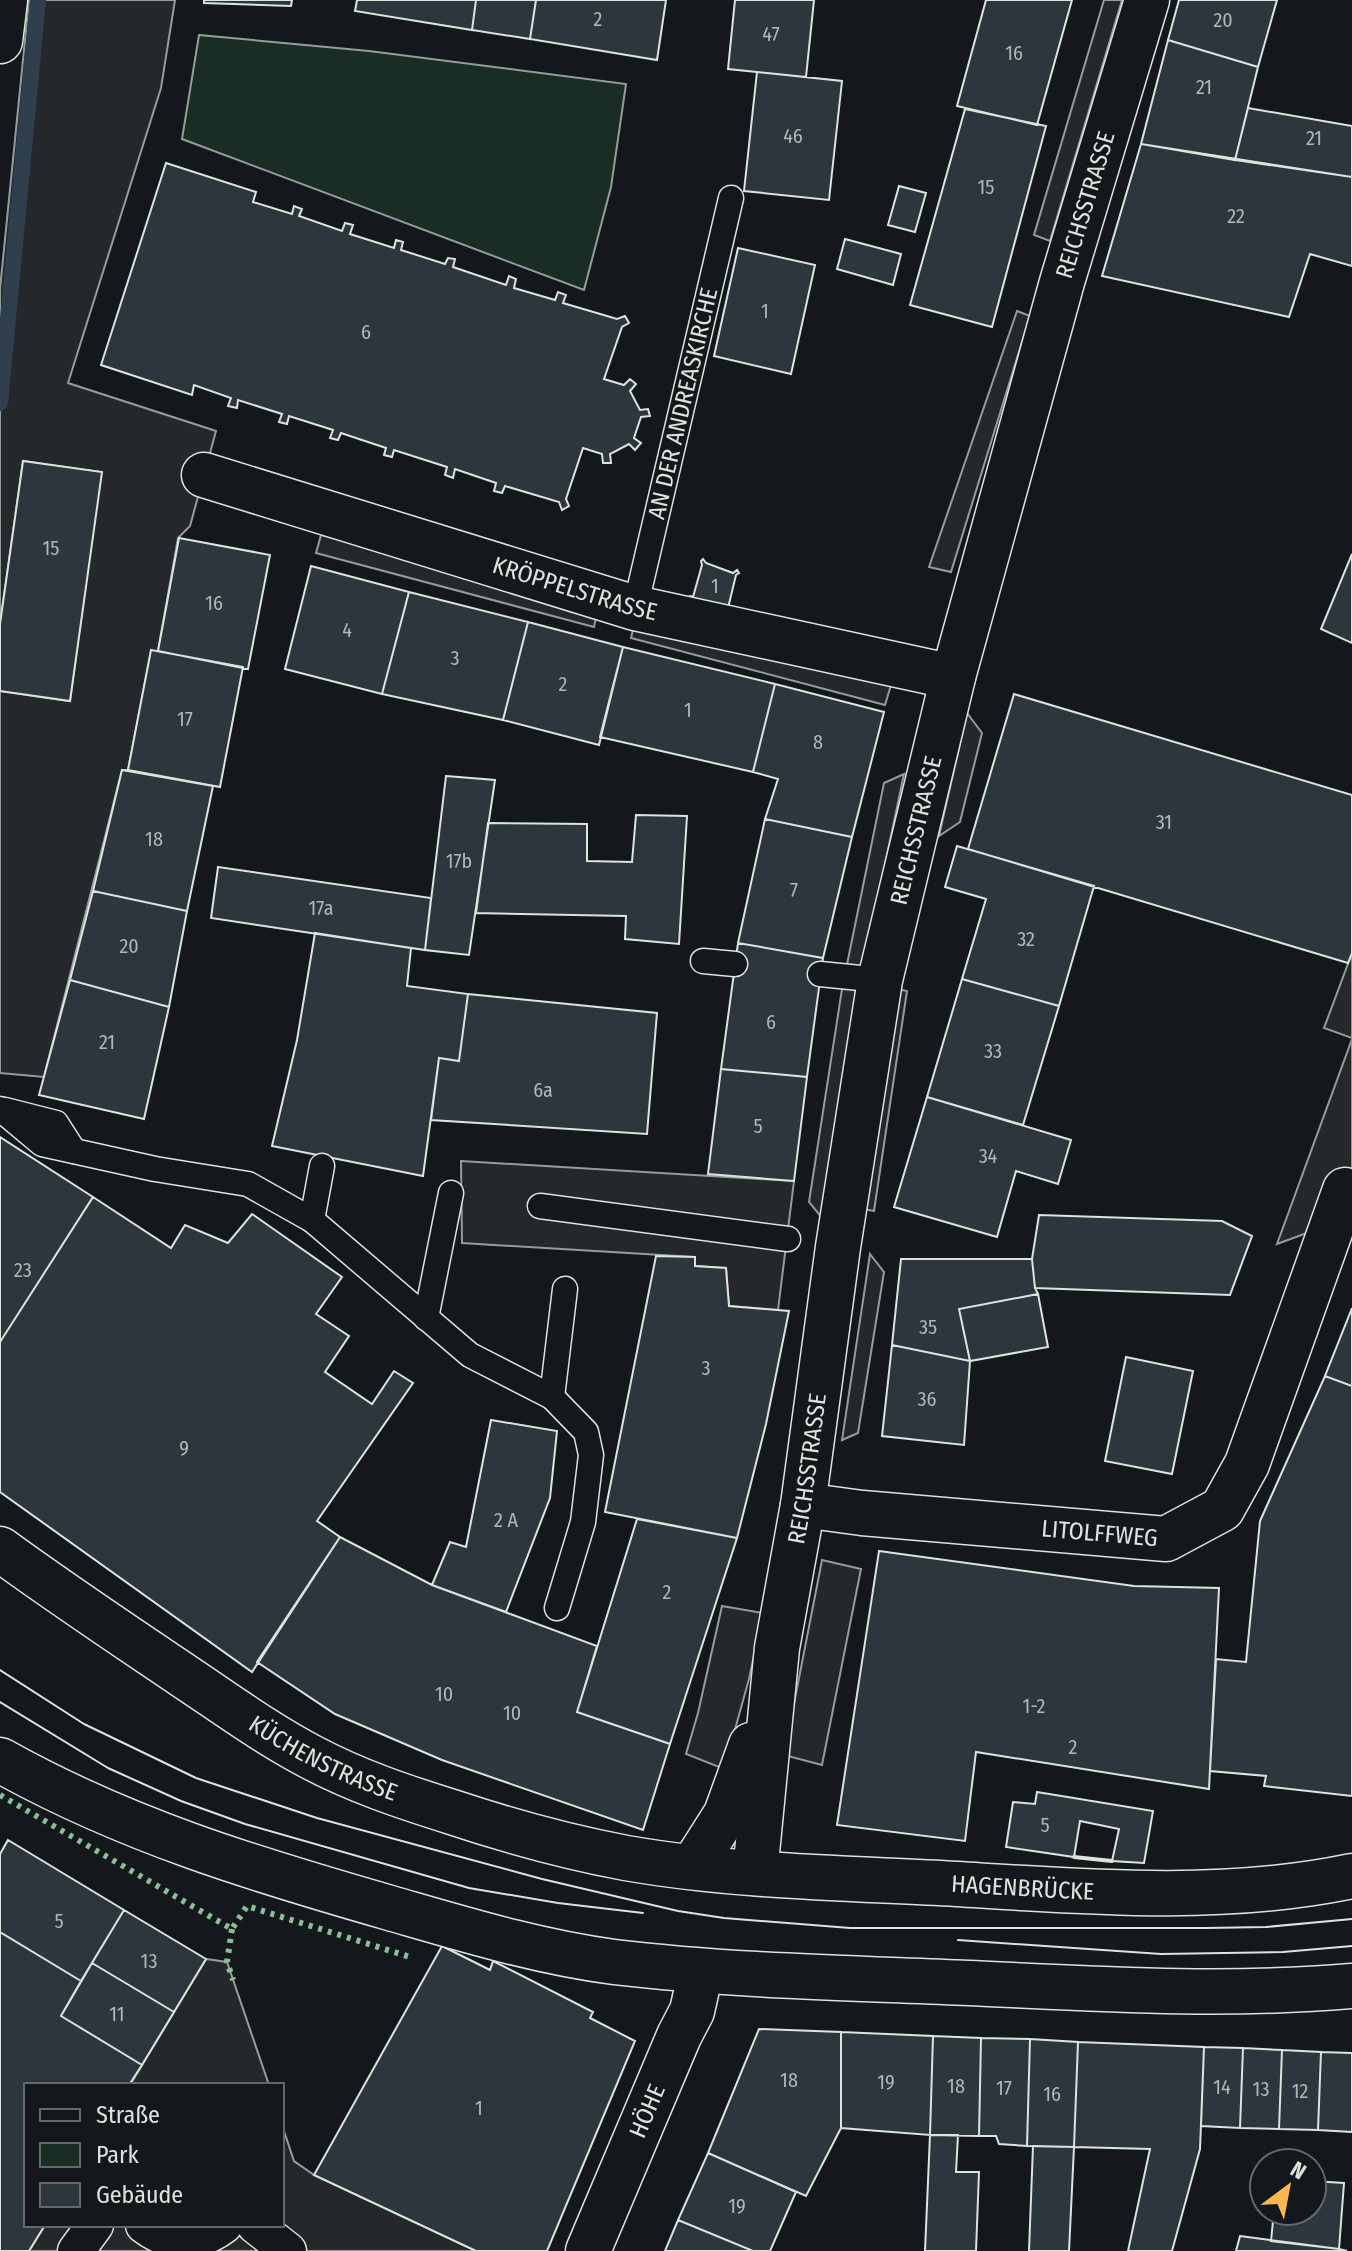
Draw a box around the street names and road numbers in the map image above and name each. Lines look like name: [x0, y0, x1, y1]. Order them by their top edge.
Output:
street label: REICHSSTRASSE: [1050, 128, 1121, 282]
street label: AN DER ANDREASKIRCHE: [642, 285, 723, 522]
street label: KRÖPPELSTRASSE: [489, 551, 660, 626]
street label: REICHSSTRASSE: [885, 753, 947, 908]
street label: REICHSSTRASSE: [782, 1392, 832, 1546]
street label: LITOLFFWEG: [1040, 1514, 1159, 1552]
street label: KÜCHENSTRASSE: [244, 1710, 401, 1807]
street label: HAGENBRÜCKE: [950, 1870, 1095, 1906]
street label: HÖHE: [624, 2080, 671, 2142]

